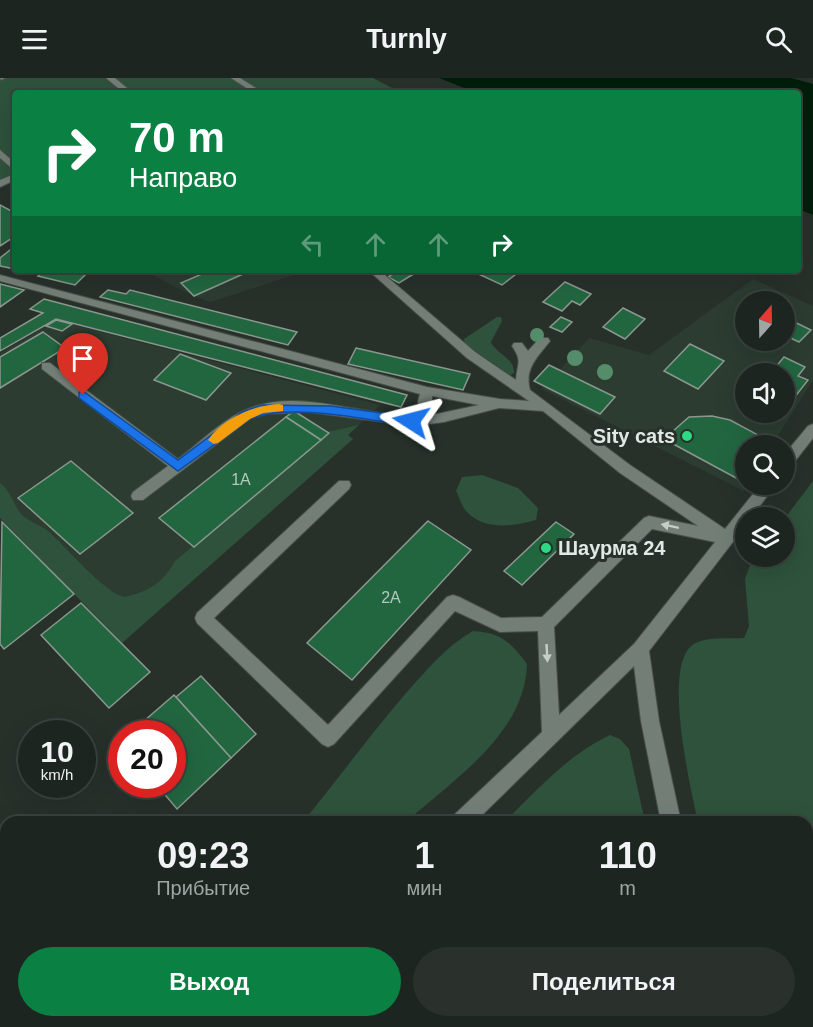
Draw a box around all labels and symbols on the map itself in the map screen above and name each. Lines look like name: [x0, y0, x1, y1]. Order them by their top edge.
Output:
north arrow: [735, 291, 795, 351]
pin: [57, 333, 108, 395]
position arrow: [379, 389, 443, 453]
place label: Sity cats: [593, 425, 675, 447]
marker: Sity cats: [680, 429, 694, 443]
house number: 1А: [231, 471, 251, 488]
one-way arrow: [660, 521, 679, 530]
place label: Шаурма 24: [558, 537, 666, 559]
marker: Шаурма 24: [539, 541, 553, 555]
house number: 2А: [381, 589, 401, 606]
one-way arrow: [543, 643, 552, 662]
speed limit sign: 20: [108, 720, 186, 798]

